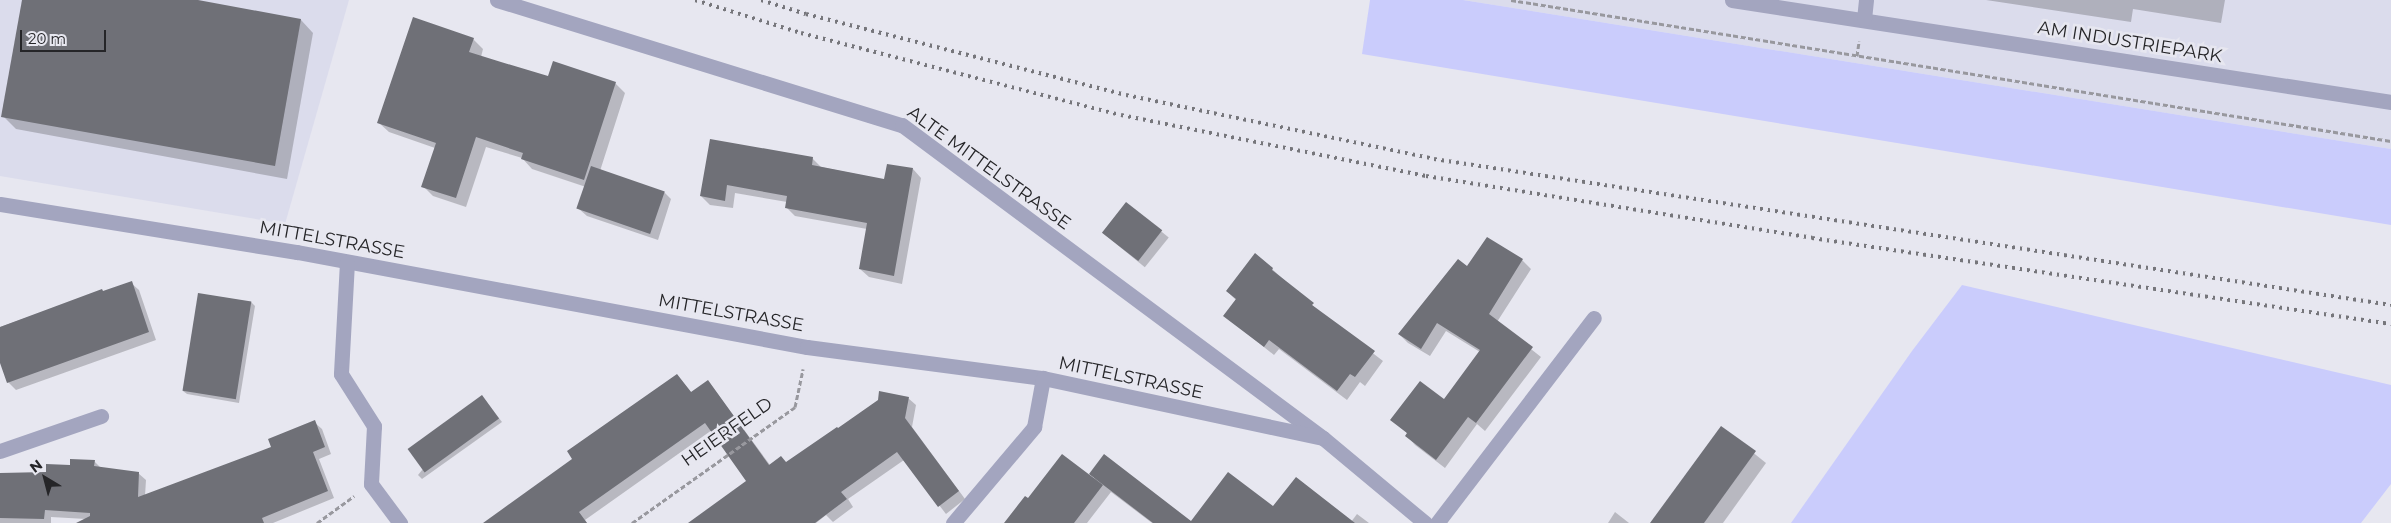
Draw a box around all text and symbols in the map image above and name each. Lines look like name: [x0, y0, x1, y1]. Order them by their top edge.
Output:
street label: AM INDUSTRIEPARK: [2036, 17, 2224, 67]
scale bar: [22, 20, 109, 52]
text: 20 m: [28, 29, 66, 48]
street label: ALTE MITTELSTRASSE: [903, 102, 1075, 234]
street label: MITTELSTRASSE: [258, 217, 406, 263]
street label: MITTELSTRASSE: [657, 290, 805, 336]
street label: MITTELSTRASSE: [1057, 352, 1205, 404]
street label: HEIERFELD: [677, 393, 777, 471]
north arrow: [20, 453, 70, 503]
text: N: [26, 455, 46, 477]

